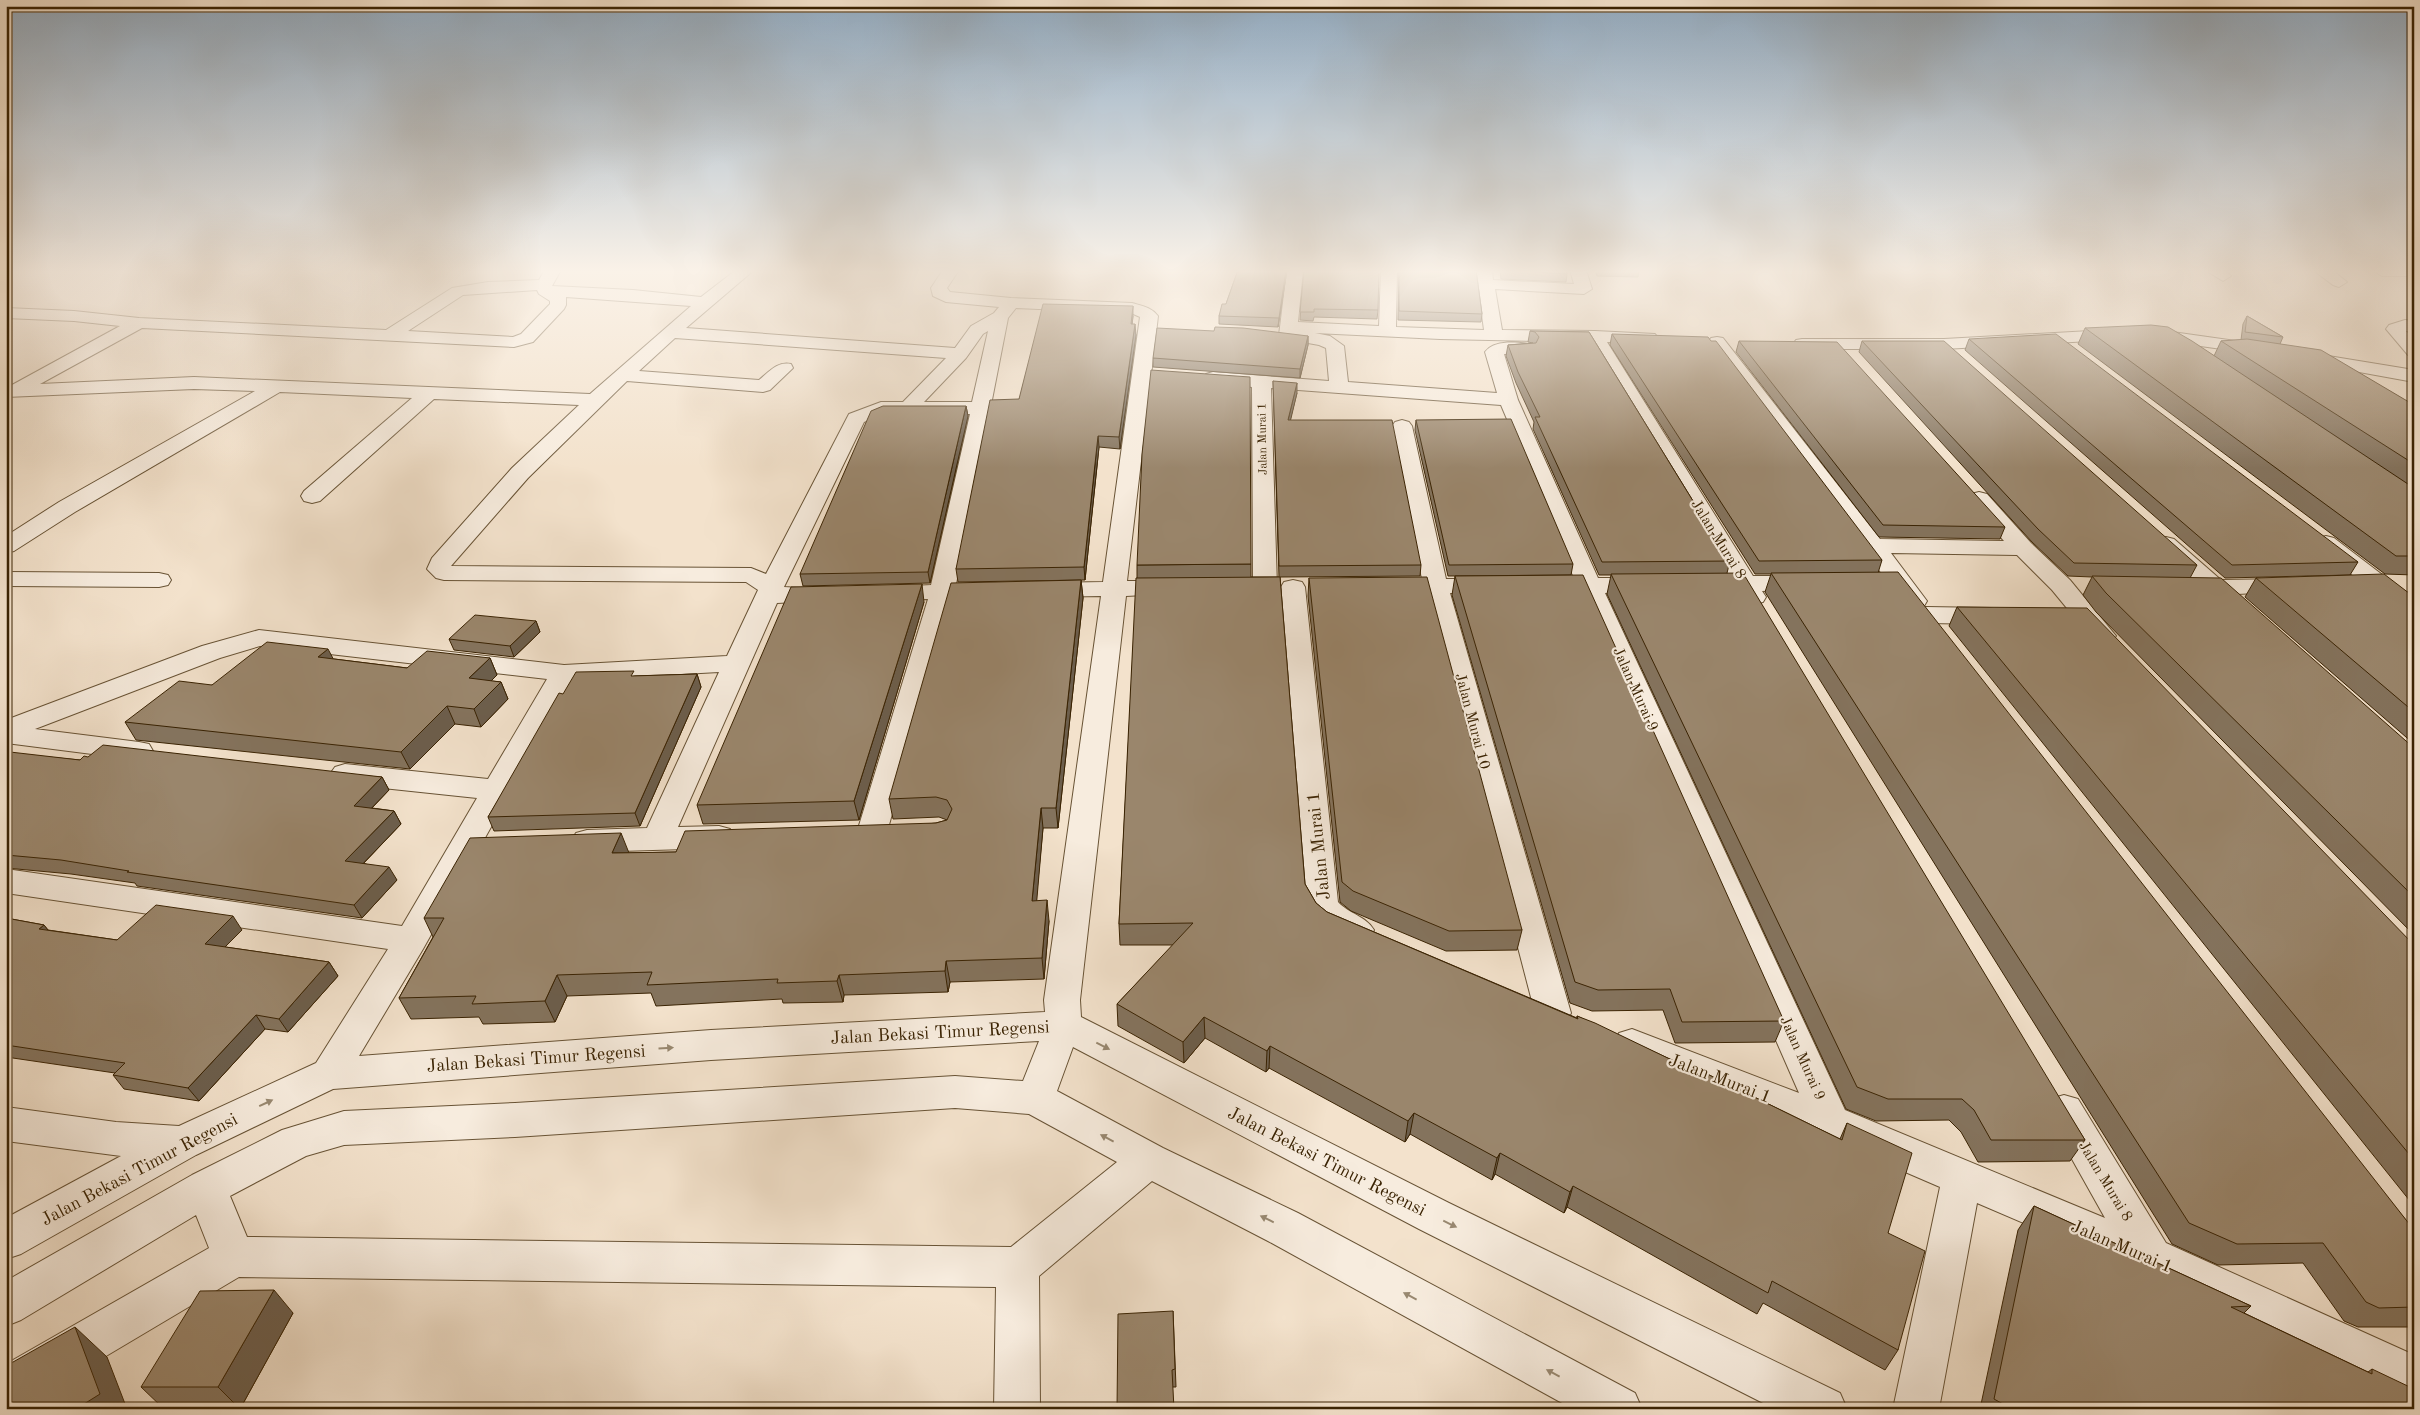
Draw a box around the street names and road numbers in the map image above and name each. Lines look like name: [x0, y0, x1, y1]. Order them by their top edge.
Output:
street label: Jalan Murai 1: [1256, 403, 1270, 475]
street label: Jalan Murai 8: [1687, 497, 1748, 582]
street label: Jalan Murai 9: [1609, 645, 1660, 734]
street label: Jalan Murai 10: [1451, 672, 1492, 771]
street label: Jalan Murai 1: [1304, 791, 1334, 901]
street label: Jalan Murai 9: [1776, 1014, 1827, 1103]
street label: Jalan Bekasi Timur Regensi: [830, 1018, 1050, 1048]
street label: Jalan Bekasi Timur Regensi: [426, 1042, 646, 1076]
street label: Jalan Murai 1: [1666, 1051, 1773, 1107]
street label: Jalan Bekasi Timur Regensi: [1225, 1104, 1428, 1220]
street label: Jalan Bekasi Timur Regensi: [38, 1110, 241, 1229]
street label: Jalan Murai 8: [2075, 1139, 2134, 1224]
street label: Jalan Murai 1: [2068, 1217, 2175, 1276]

